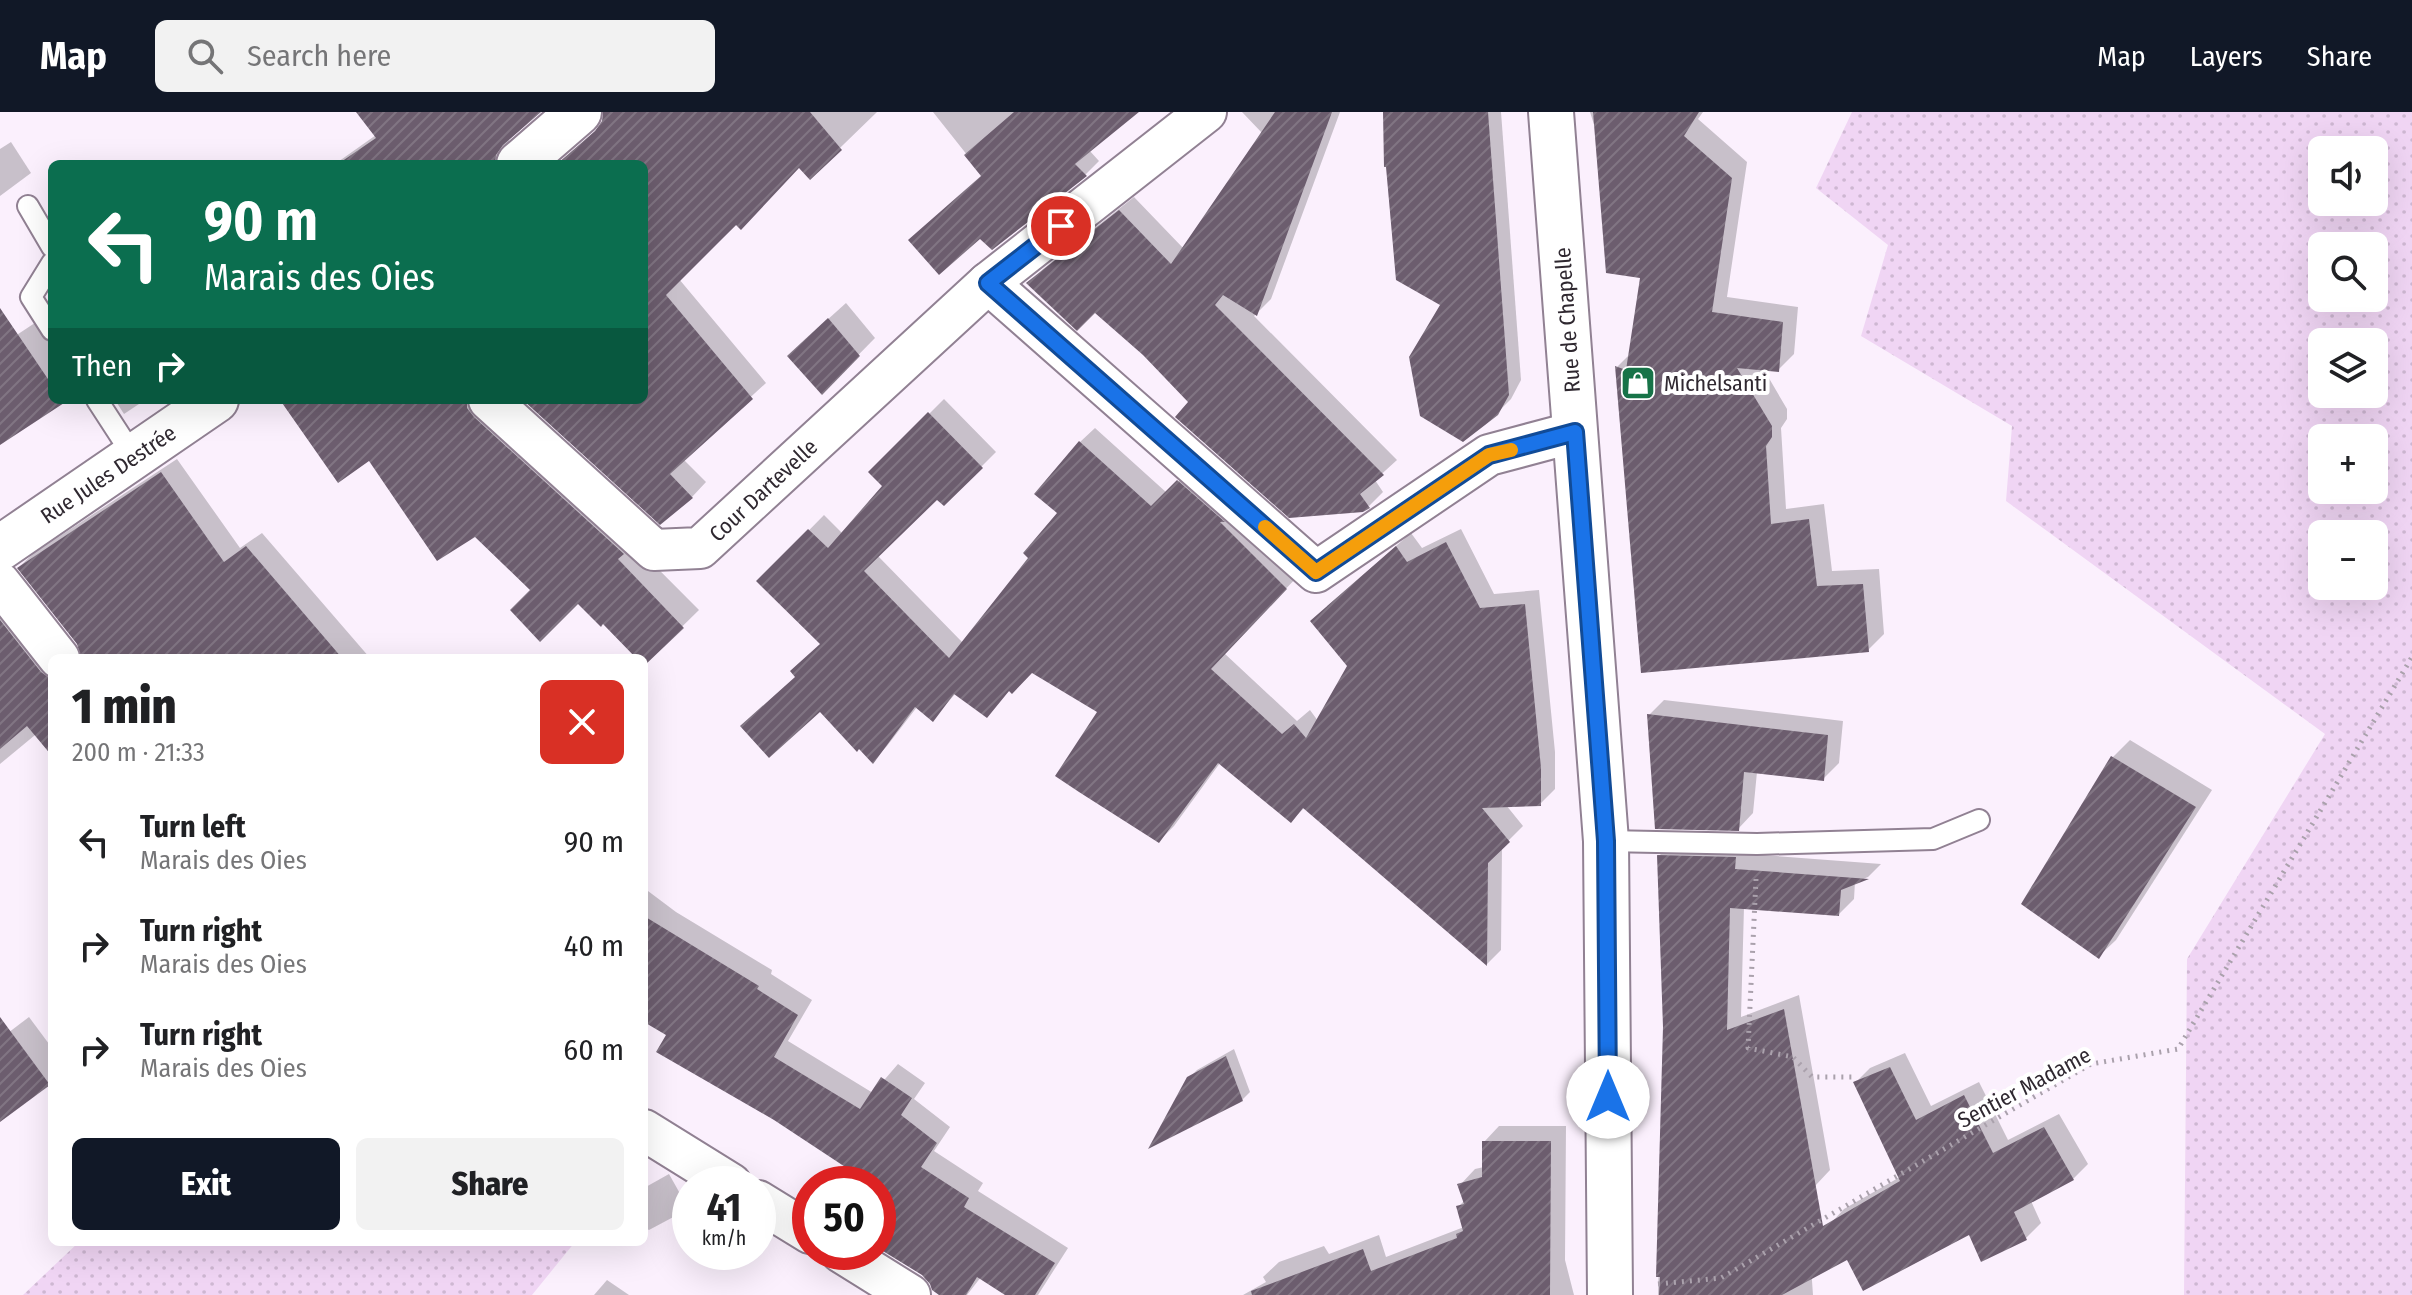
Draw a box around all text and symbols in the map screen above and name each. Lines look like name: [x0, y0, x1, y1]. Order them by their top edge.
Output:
search box: [155, 20, 715, 92]
text: Map: [40, 33, 107, 79]
icon: search: [183, 34, 227, 78]
text: Search here: [247, 38, 391, 74]
text: Map: [2097, 40, 2146, 73]
text: Layers: [2190, 40, 2263, 73]
text: Share: [2307, 40, 2372, 73]
map controls: [2308, 136, 2388, 600]
button: sound: [2308, 136, 2388, 216]
text: 90 m: [204, 188, 318, 255]
icon: left: [72, 192, 176, 296]
pin: [1027, 192, 1095, 260]
icon: arrive: [1039, 204, 1083, 248]
button: search: [2308, 232, 2388, 312]
street label: Rue de Chapelle: [1549, 246, 1586, 394]
text: Marais des Oies: [204, 256, 435, 300]
button: layers: [2308, 328, 2388, 408]
icon: right: [148, 344, 192, 388]
text: Then: [72, 348, 132, 384]
shop icon: Michelsanti: [1619, 364, 1657, 402]
place label: Michelsanti: [1664, 370, 1767, 397]
street label: Rue Jules Destrée: [36, 419, 181, 530]
button: +: [2308, 424, 2388, 504]
street label: Cour Dartevelle: [704, 433, 823, 547]
button: −: [2308, 520, 2388, 600]
text: 1 min: [72, 678, 176, 736]
button: close: [540, 680, 624, 764]
text: 200 m · 21:33: [72, 737, 205, 768]
text: Turn left: [140, 809, 246, 845]
icon: left: [72, 820, 116, 864]
text: 90 m: [564, 824, 624, 860]
text: Marais des Oies: [140, 845, 307, 876]
text: Turn right: [140, 913, 262, 949]
icon: right: [72, 924, 116, 968]
text: 40 m: [564, 928, 624, 964]
text: Marais des Oies: [140, 949, 307, 980]
text: Turn right: [140, 1017, 262, 1053]
icon: right: [72, 1028, 116, 1072]
text: 60 m: [563, 1032, 624, 1068]
street label: Sentier Madame: [1953, 1041, 2095, 1134]
text: Marais des Oies: [140, 1053, 307, 1084]
position arrow: [1566, 1055, 1650, 1139]
button: Exit: [72, 1138, 340, 1230]
button: Share: [356, 1138, 624, 1230]
speed limit sign: 50: [792, 1166, 896, 1270]
text: 41: [707, 1184, 741, 1232]
text: km/h: [702, 1226, 746, 1250]

